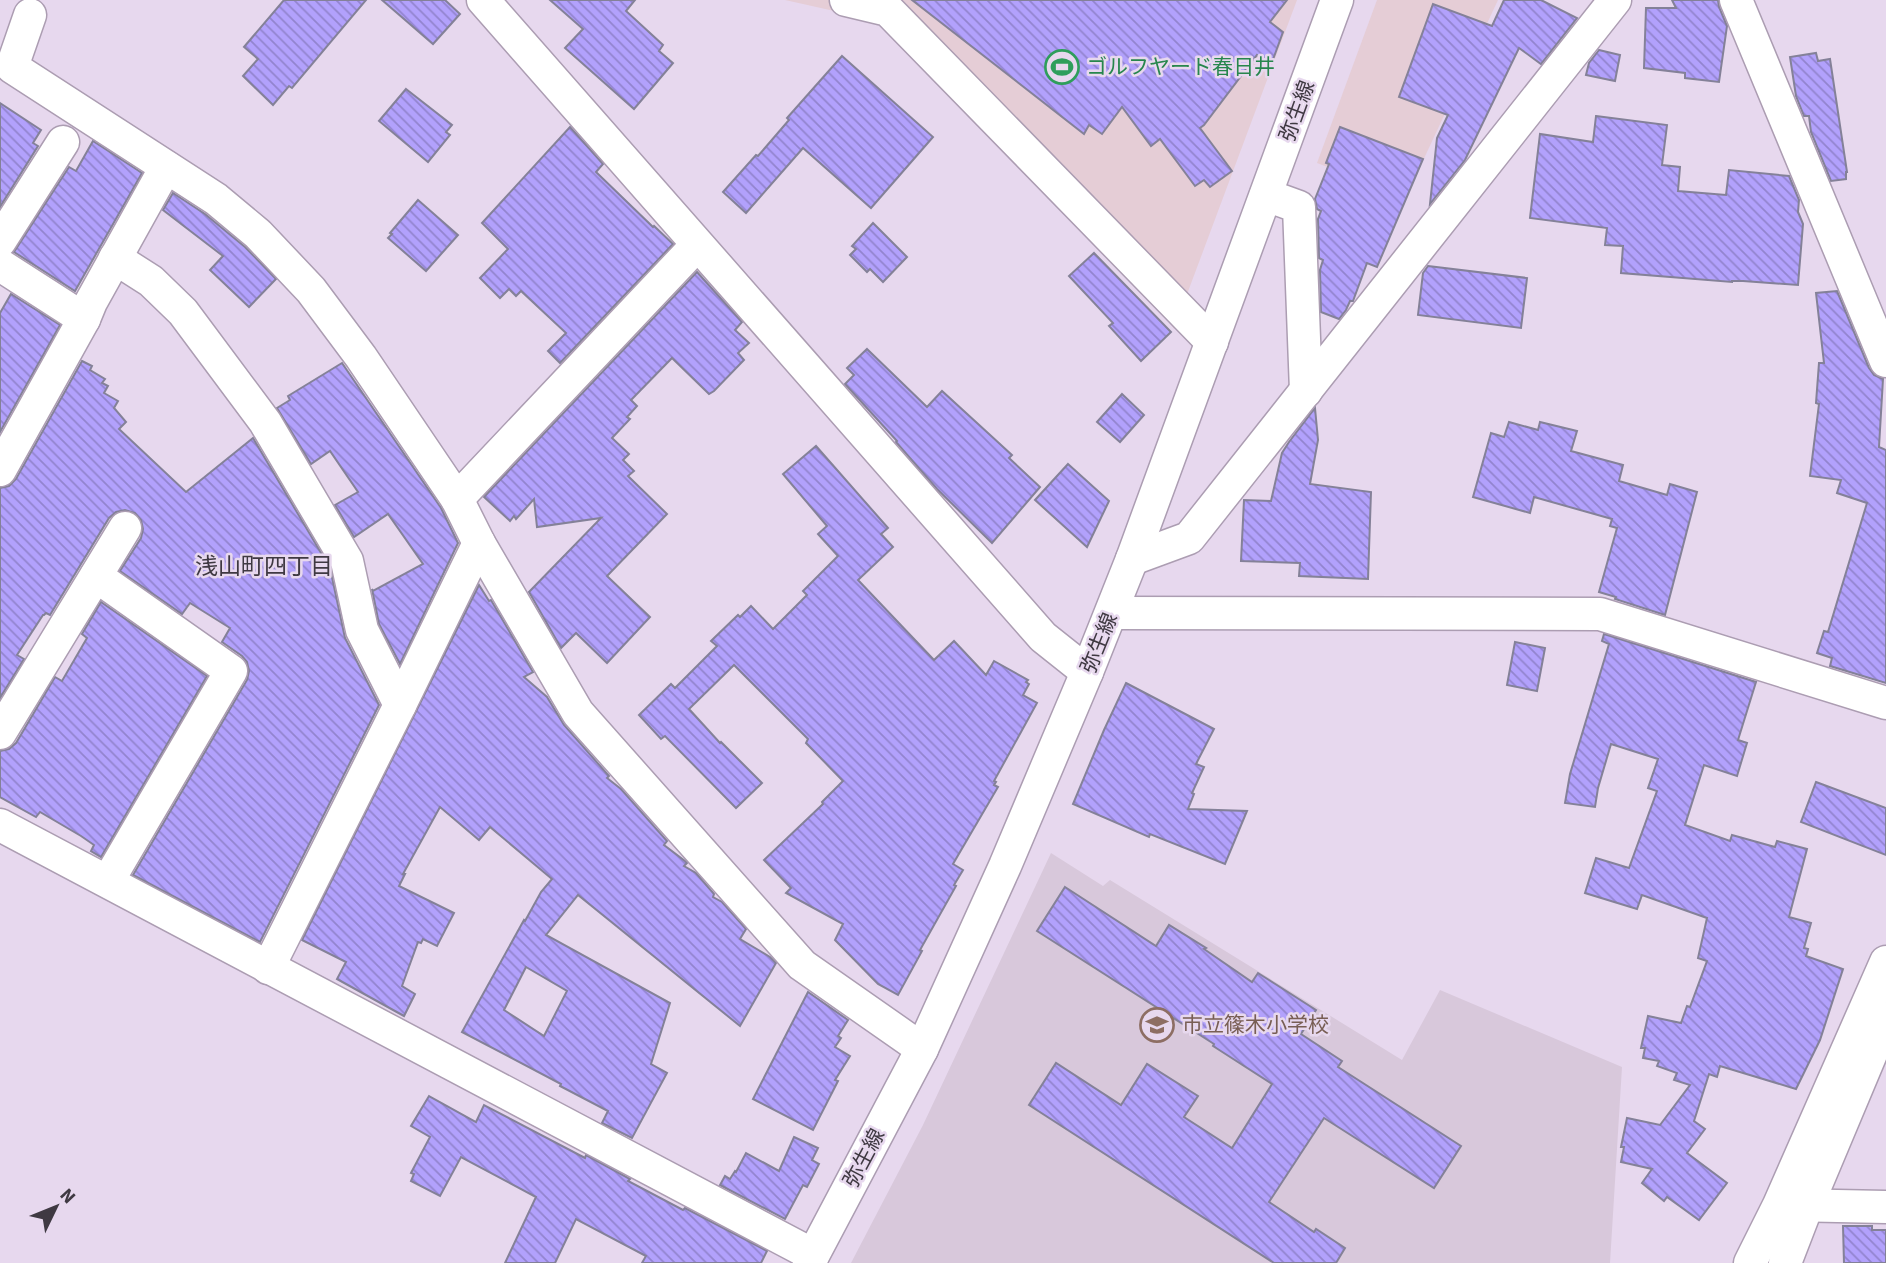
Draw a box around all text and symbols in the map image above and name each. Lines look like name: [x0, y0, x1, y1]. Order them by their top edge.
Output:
sports icon: ゴルフヤード春日井: [1043, 48, 1081, 86]
place label: ゴルフヤード春日井: [1086, 52, 1275, 82]
street label: 弥生線: [1272, 76, 1322, 146]
district label: 浅山町四丁目: [195, 550, 333, 583]
street label: 弥生線: [1073, 608, 1125, 678]
school or university icon: 市立篠木小学校: [1138, 1006, 1176, 1044]
place label: 市立篠木小学校: [1182, 1010, 1329, 1040]
street label: 弥生線: [836, 1123, 892, 1193]
north arrow: [21, 1172, 91, 1242]
text: N: [53, 1183, 82, 1210]

